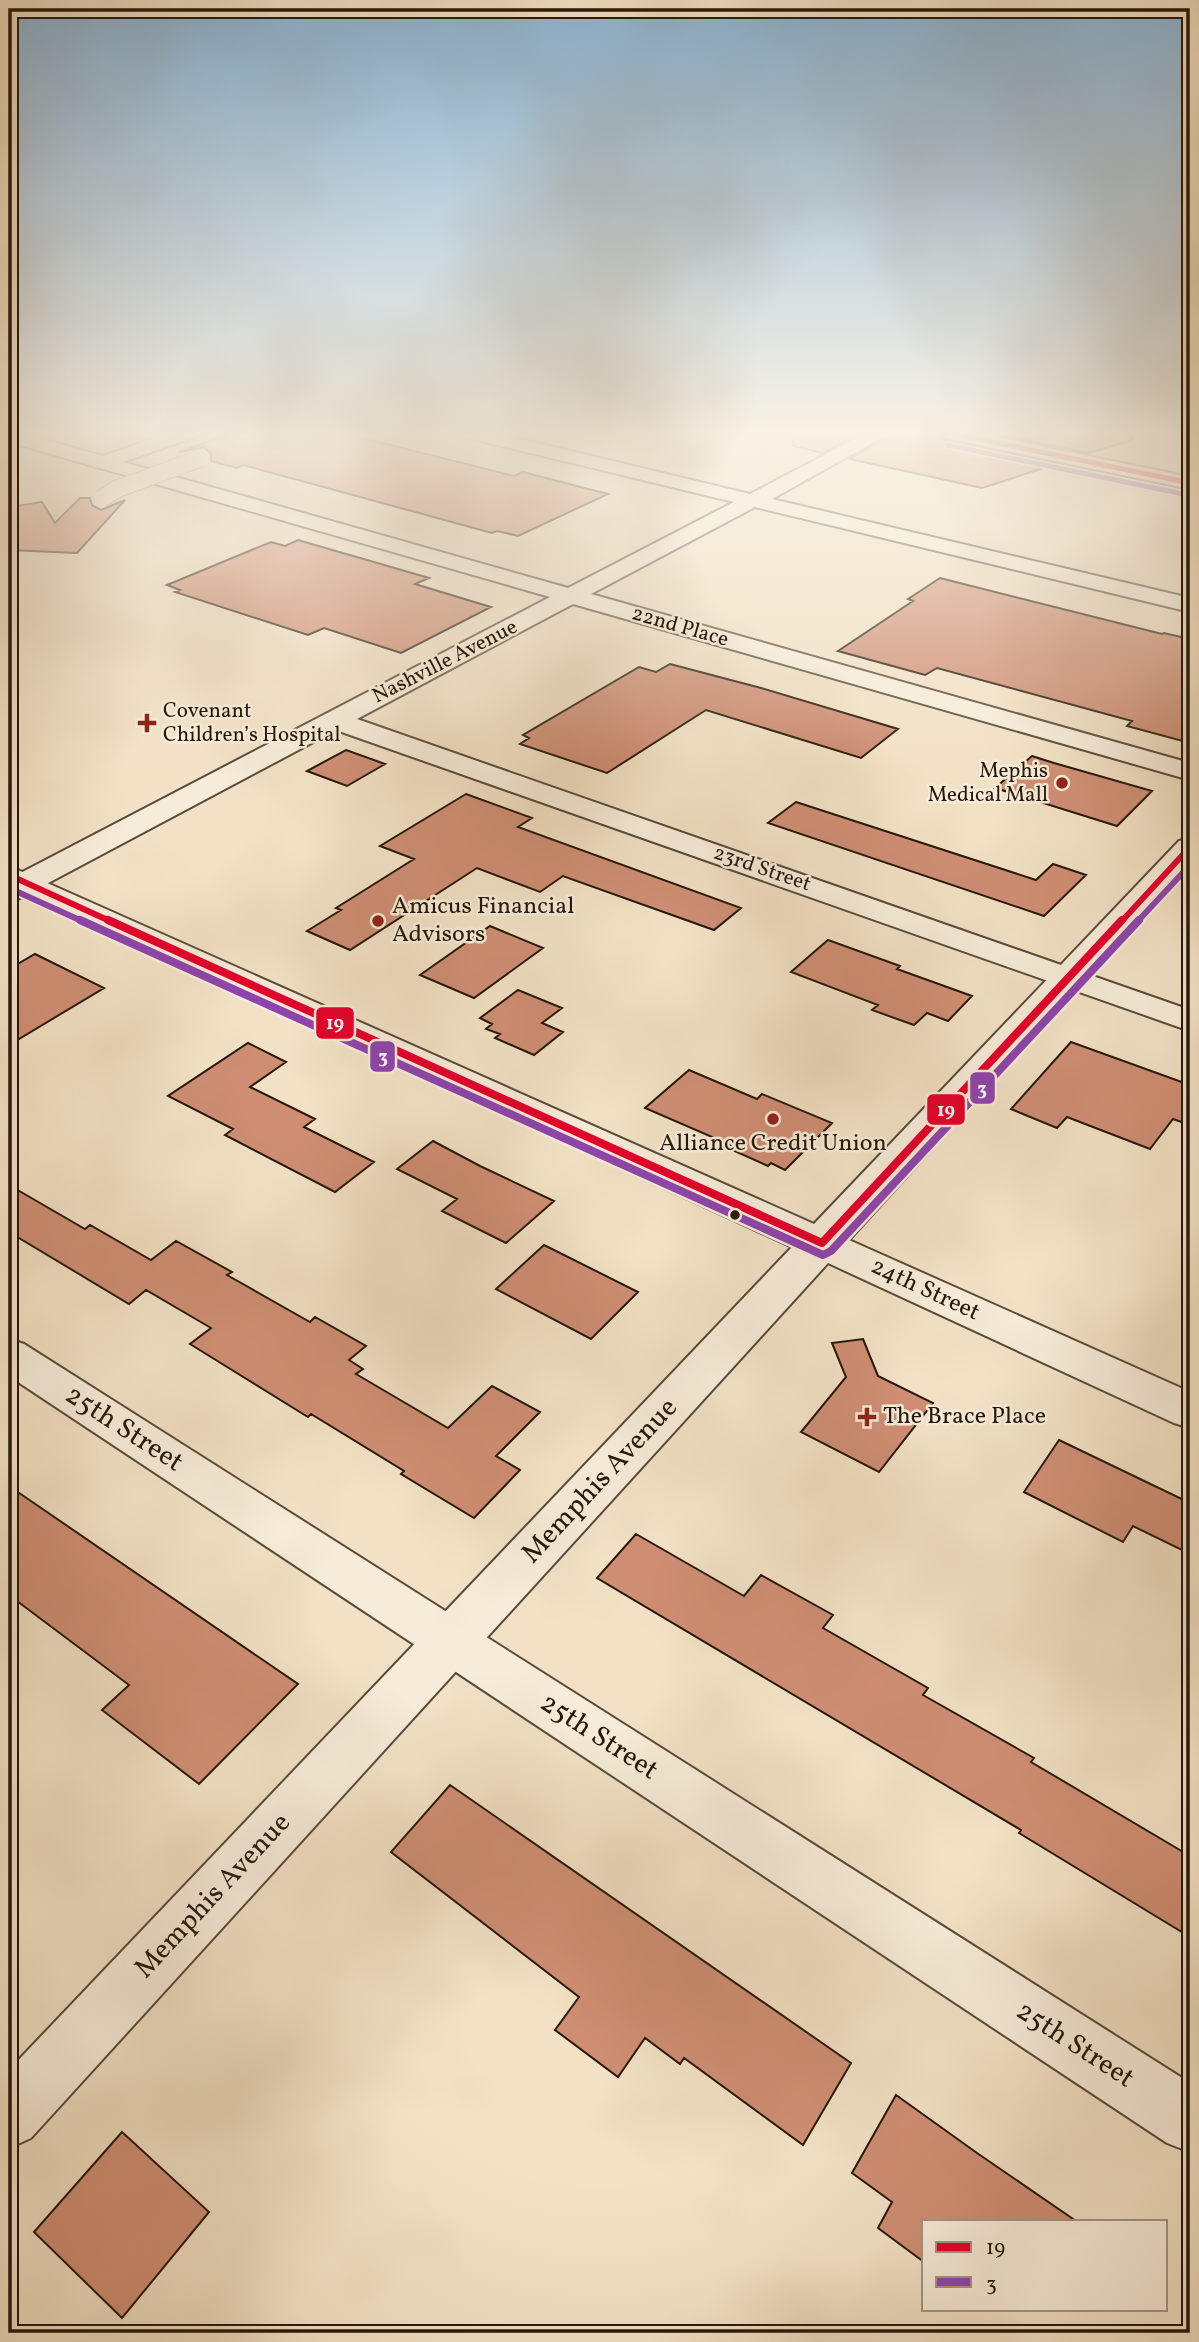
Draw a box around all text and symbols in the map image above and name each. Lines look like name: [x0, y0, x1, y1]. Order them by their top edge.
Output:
street label: 22nd Place: [628, 599, 732, 655]
street label: Nashville Avenue: [367, 613, 523, 711]
place label: Covenant Children’s Hospital: [163, 697, 341, 750]
marker: Covenant Children’s Hospital: [137, 713, 157, 733]
place label: Mephis Medical Mall: [928, 757, 1048, 810]
marker: Mephis Medical Mall: [1054, 775, 1070, 791]
street label: 23rd Street: [709, 839, 815, 899]
place label: Amicus Financial Advisors: [392, 890, 574, 952]
marker: Amicus Financial Advisors: [370, 913, 386, 929]
line badge: 19: [315, 1006, 355, 1040]
text: 19: [326, 1011, 344, 1037]
line badge: 3: [369, 1040, 396, 1073]
text: 3: [378, 1045, 388, 1071]
line badge: 3: [969, 1071, 996, 1105]
text: 3: [977, 1077, 987, 1103]
line badge: 19: [926, 1093, 966, 1126]
text: 19: [937, 1098, 955, 1124]
marker: Alliance Credit Union: [765, 1111, 781, 1127]
place label: Alliance Credit Union: [659, 1127, 887, 1161]
unlabelled marker: [728, 1208, 742, 1222]
street label: 24th Street: [865, 1250, 985, 1330]
street label: 25th Street: [57, 1376, 191, 1482]
street label: Memphis Avenue: [513, 1390, 687, 1572]
place label: The Brace Place: [883, 1400, 1046, 1434]
marker: The Brace Place: [857, 1407, 877, 1427]
street label: 25th Street: [532, 1684, 666, 1790]
street label: Memphis Avenue: [126, 1805, 300, 1987]
street label: 25th Street: [1008, 1992, 1142, 2098]
legend: [922, 2220, 1168, 2310]
text: 19: [986, 2234, 1005, 2263]
text: 3: [986, 2270, 997, 2299]

